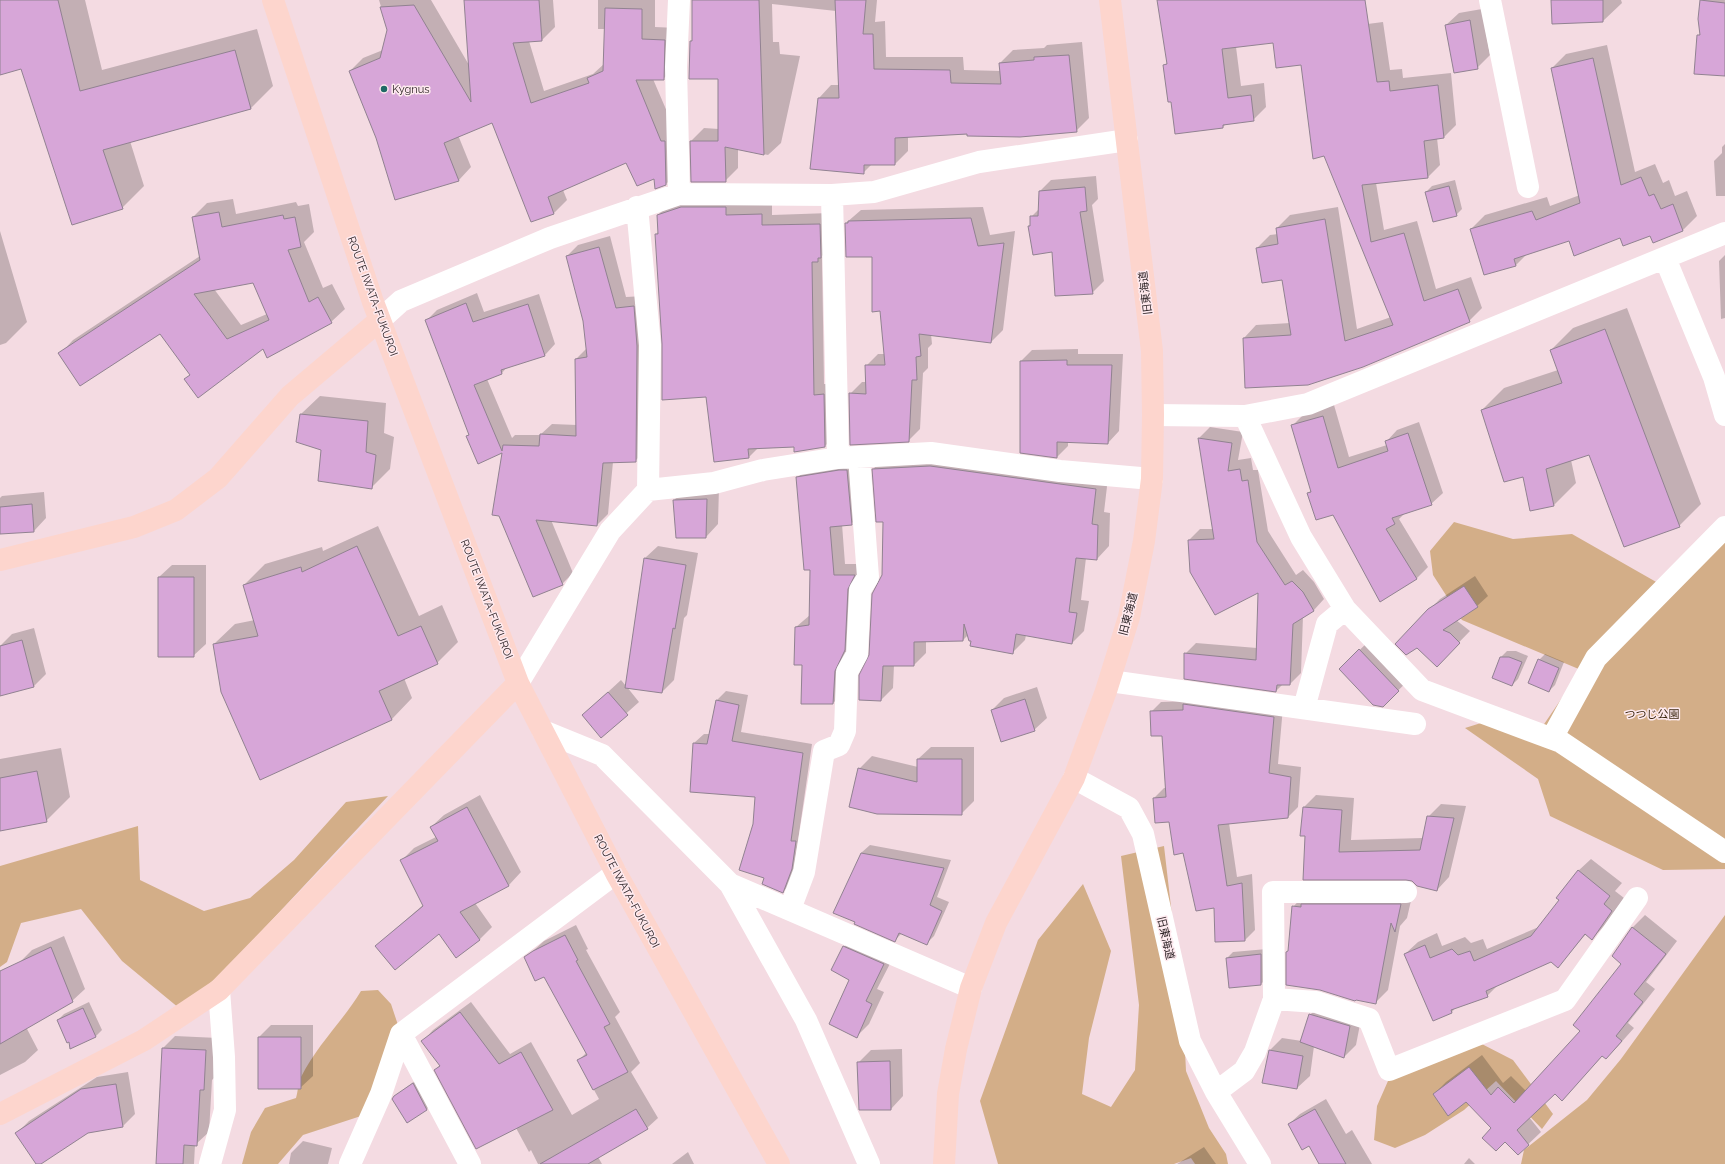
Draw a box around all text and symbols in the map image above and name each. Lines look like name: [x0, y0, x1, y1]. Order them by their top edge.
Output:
place label: Kygnus: [392, 83, 430, 96]
marker: Kygnus: [379, 84, 389, 94]
street label: ROUTE IWATA-FUKUROI: [345, 234, 400, 358]
street label: 旧東海道: [1136, 270, 1155, 316]
street label: ROUTE IWATA-FUKUROI: [458, 538, 515, 661]
street label: 旧東海道: [1117, 591, 1140, 637]
park label: つつじ公園: [1625, 708, 1680, 721]
street label: ROUTE IWATA-FUKUROI: [591, 832, 662, 950]
street label: 旧東海道: [1154, 915, 1177, 961]

